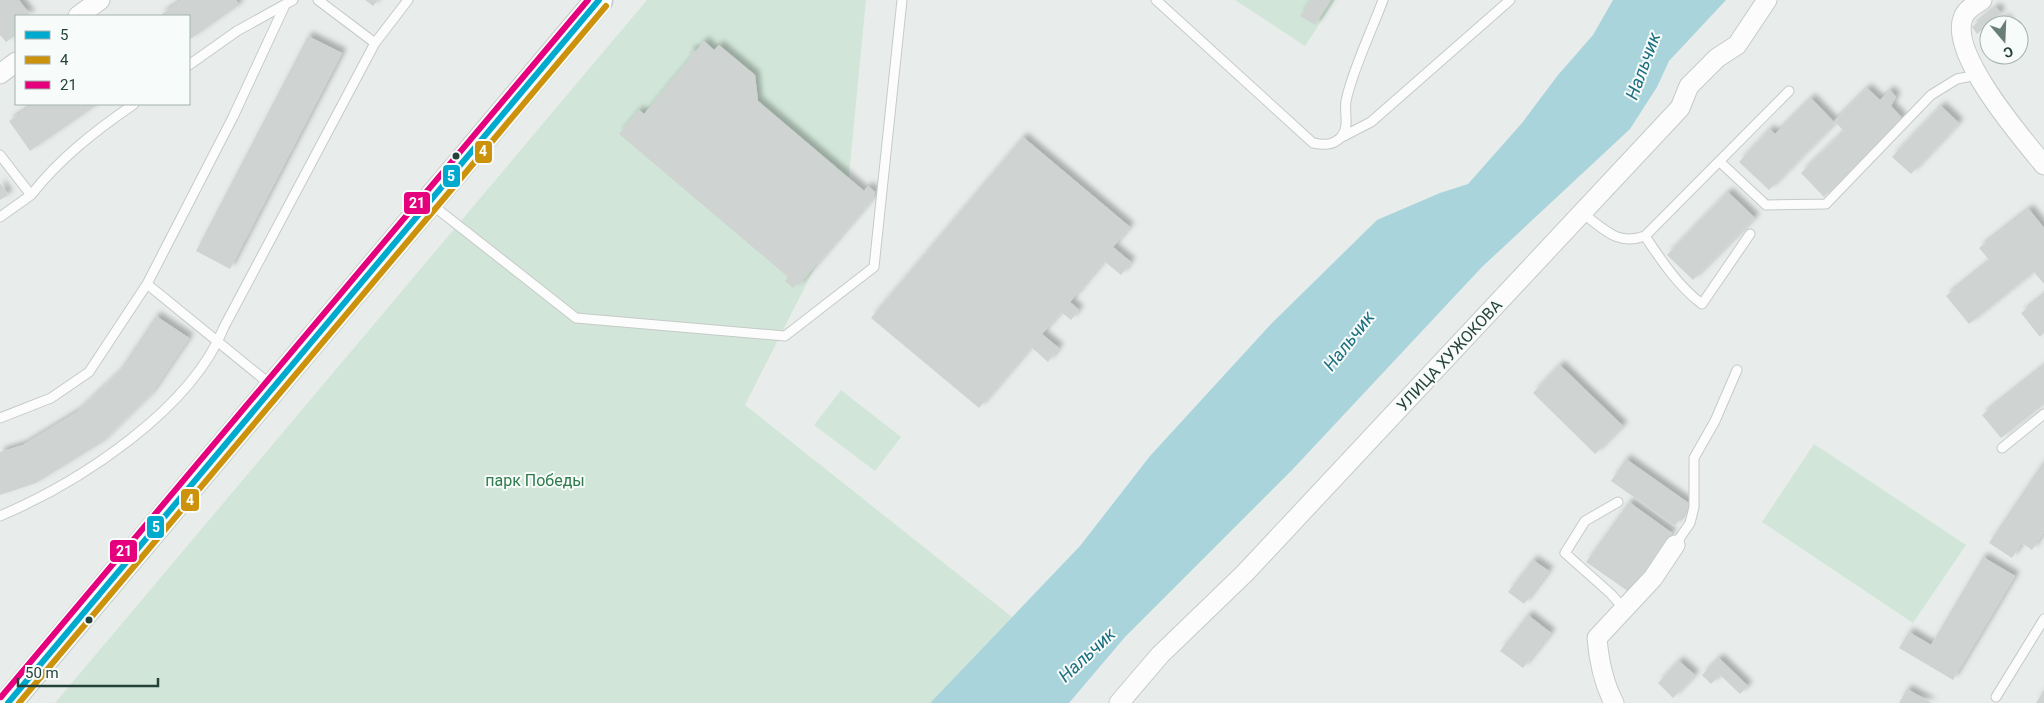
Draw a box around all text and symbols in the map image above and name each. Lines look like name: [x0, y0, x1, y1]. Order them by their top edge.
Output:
legend: [15, 15, 190, 105]
north arrow: [1979, 15, 2029, 65]
text: 5: [60, 26, 68, 44]
water label: Нальчик: [1621, 29, 1665, 102]
text: С: [2001, 43, 2015, 61]
text: 4: [60, 51, 69, 69]
text: 21: [60, 76, 77, 94]
line badge: 4: [474, 140, 493, 164]
text: 4: [479, 143, 487, 159]
unlabelled marker: [451, 151, 461, 161]
line badge: 5: [442, 164, 461, 188]
text: 5: [447, 168, 455, 184]
line badge: 21: [403, 191, 431, 215]
text: 21: [409, 195, 425, 211]
street label: УЛИЦА ХУЖОКОВА: [1393, 295, 1506, 415]
water label: Нальчик: [1319, 306, 1379, 375]
park label: парк Победы: [485, 471, 585, 490]
line badge: 4: [180, 488, 200, 512]
text: 4: [186, 492, 194, 508]
line badge: 5: [146, 515, 165, 539]
text: 5: [152, 519, 160, 535]
line badge: 21: [109, 539, 138, 563]
text: 21: [116, 543, 132, 559]
unlabelled marker: [84, 615, 94, 625]
water label: Нальчик: [1054, 623, 1120, 686]
scale bar: [18, 656, 158, 688]
text: 50 m: [25, 664, 59, 682]

